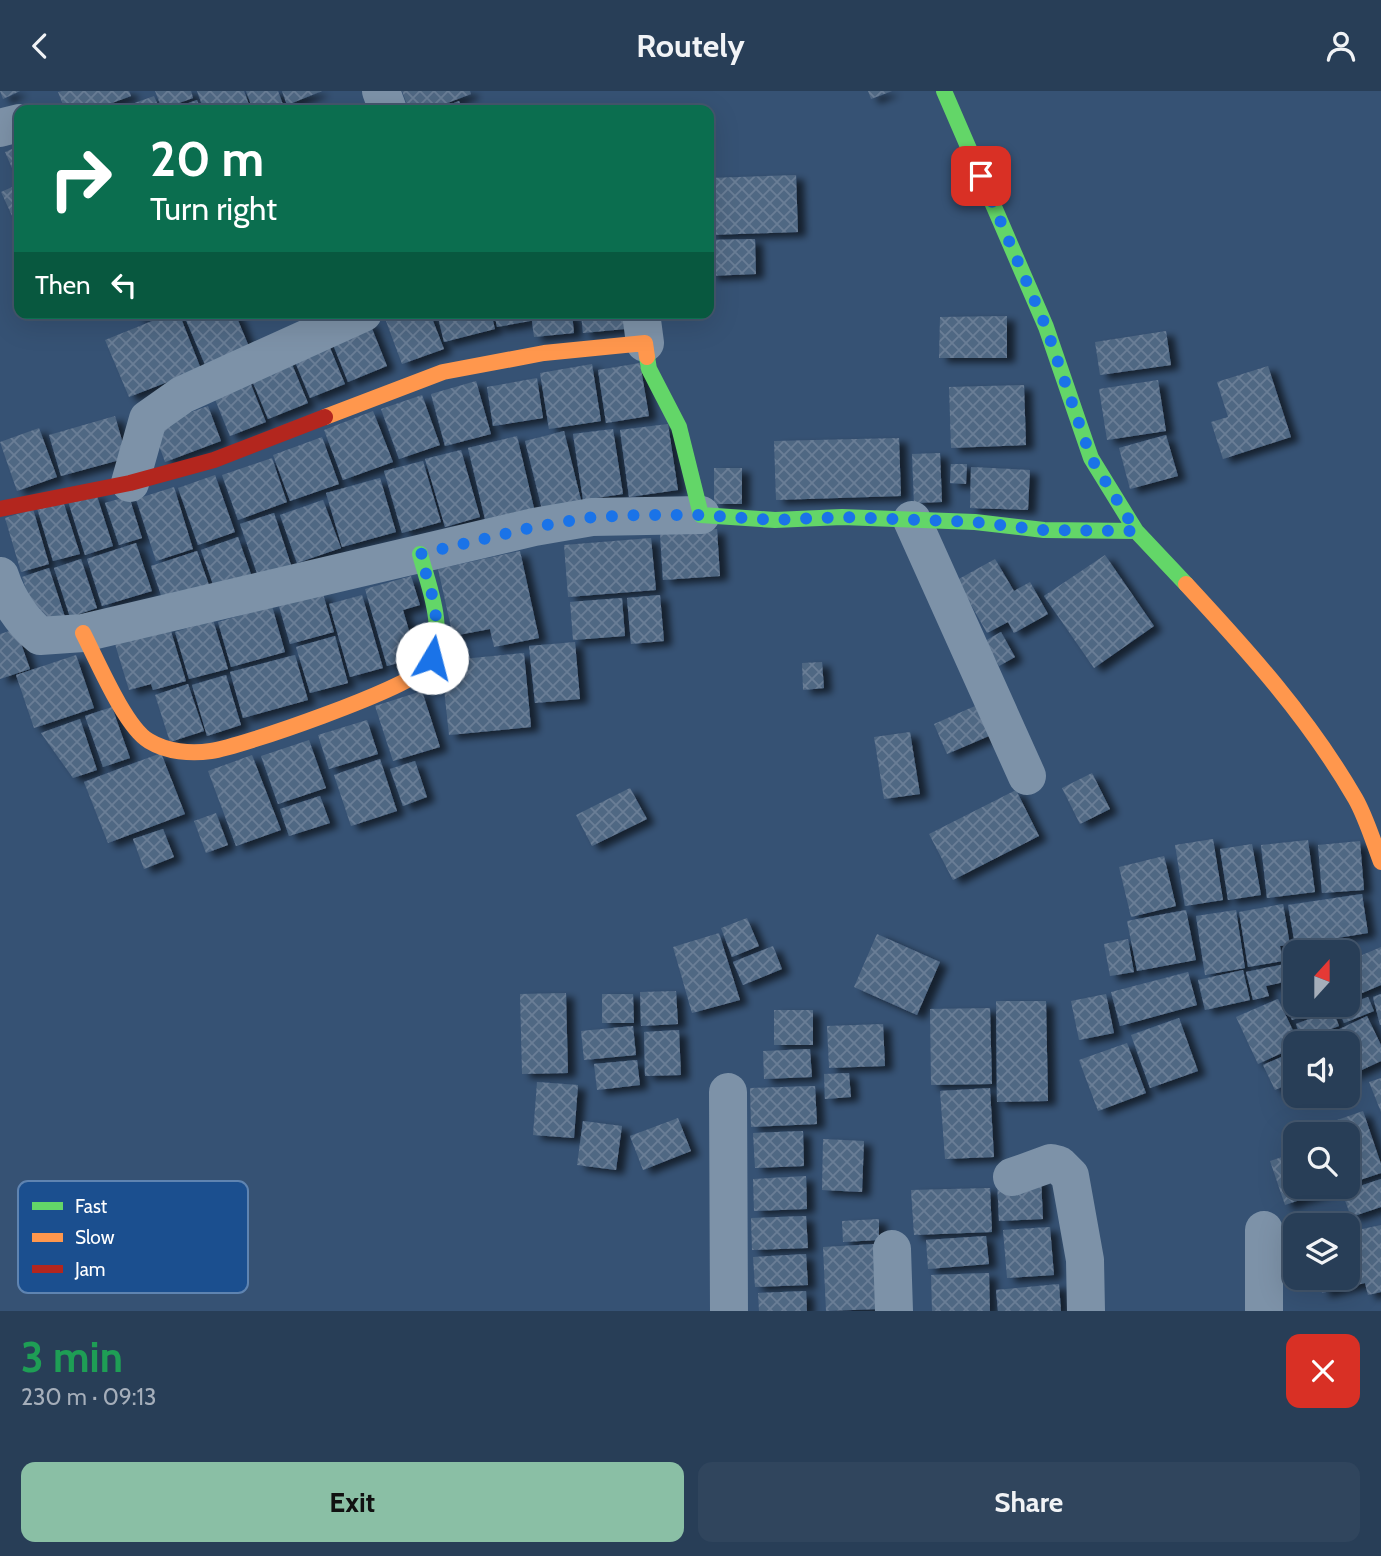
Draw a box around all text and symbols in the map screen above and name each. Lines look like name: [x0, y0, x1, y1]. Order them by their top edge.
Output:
text: Routely: [636, 26, 745, 65]
icon: back: [21, 27, 59, 65]
icon: person: [1322, 27, 1360, 65]
text: 20 m: [150, 129, 264, 188]
icon: right: [35, 133, 126, 224]
pin: [951, 146, 1011, 206]
icon: arrive: [962, 157, 1000, 195]
text: Turn right: [150, 189, 277, 228]
icon: left: [105, 266, 143, 304]
text: Then: [35, 269, 91, 301]
position arrow: [395, 621, 469, 695]
north arrow: [1283, 940, 1360, 1017]
map controls: [1283, 940, 1360, 1290]
button: sound: [1283, 1031, 1360, 1108]
button: search: [1283, 1122, 1360, 1199]
legend: [18, 1181, 248, 1293]
text: Fast: [75, 1195, 108, 1218]
button: layers: [1283, 1213, 1360, 1290]
text: Slow: [75, 1226, 115, 1249]
text: Jam: [74, 1258, 105, 1281]
text: 3 min: [21, 1331, 123, 1383]
button: close: [1286, 1334, 1360, 1408]
text: 230 m · 09:13: [21, 1383, 157, 1411]
button: Exit: [21, 1462, 684, 1542]
button: Share: [698, 1462, 1360, 1542]

